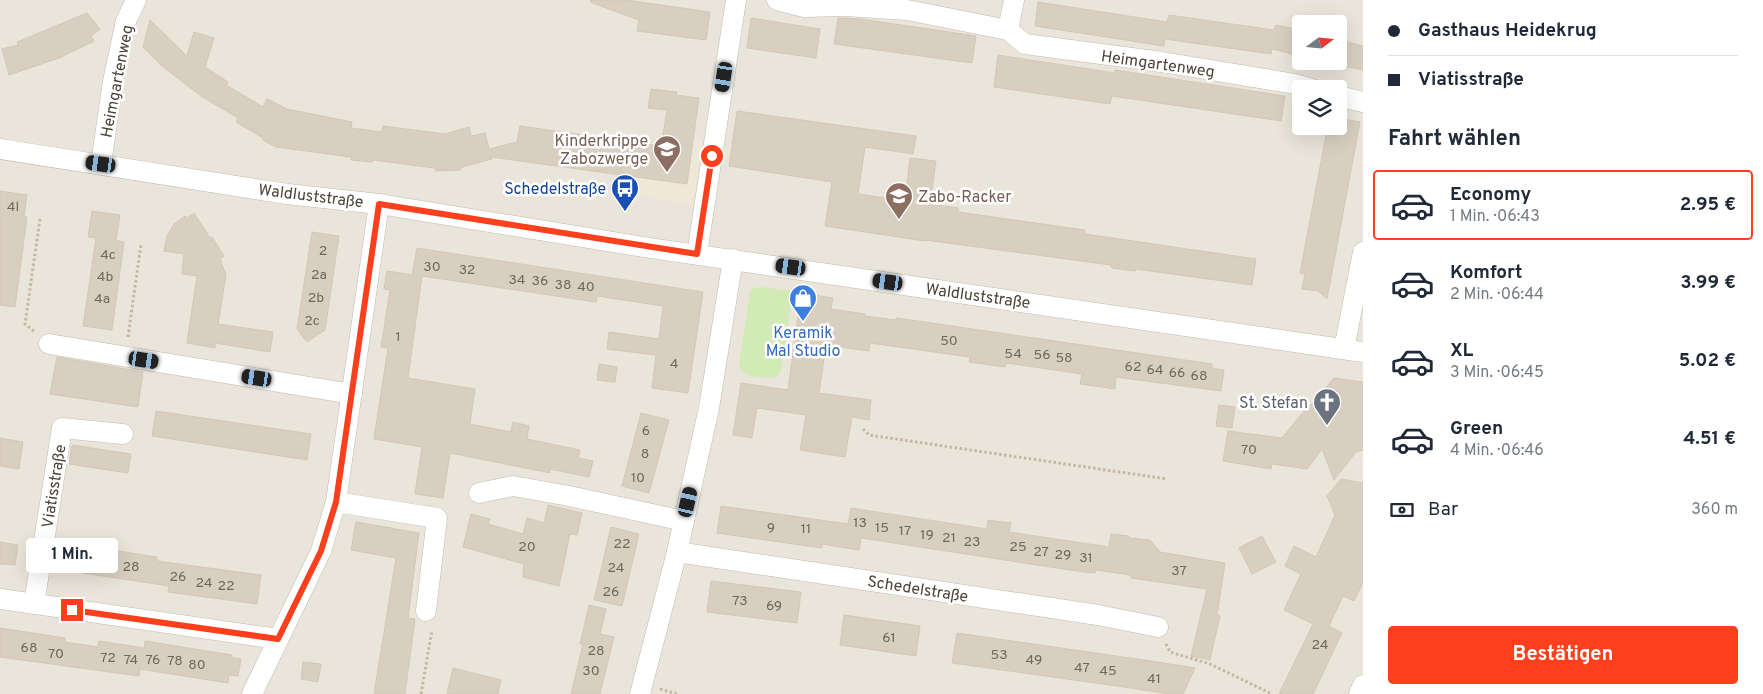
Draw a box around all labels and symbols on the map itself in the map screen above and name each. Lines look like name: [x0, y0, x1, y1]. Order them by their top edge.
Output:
north arrow: [1292, 15, 1348, 70]
street label: Heimgartenweg: [97, 23, 139, 140]
street label: Heimgartenweg: [1100, 47, 1216, 83]
car: [714, 61, 733, 93]
place label: Kinderkrippe Zabozwerge: [555, 132, 648, 170]
school or university icon: Kinderkrippe Zabozwerge: [652, 134, 682, 173]
route start: [701, 145, 723, 167]
car: [85, 154, 116, 174]
bus stop icon: Schedelstraße: [610, 173, 640, 212]
place label: Schedelstraße: [504, 180, 606, 200]
street label: Waldluststraße: [257, 181, 364, 213]
school or university icon: Zabo-Racker: [884, 181, 914, 220]
place label: Zabo-Racker: [918, 188, 1011, 208]
house number: 4l: [7, 199, 19, 216]
house number: 2: [319, 243, 327, 260]
house number: 4c: [100, 247, 116, 264]
car: [775, 257, 806, 277]
house number: 30: [423, 259, 441, 276]
house number: 32: [459, 262, 475, 279]
house number: 2a: [311, 267, 327, 284]
house number: 4b: [97, 269, 113, 286]
house number: 34: [508, 272, 526, 289]
car: [872, 272, 903, 292]
house number: 36: [532, 273, 548, 290]
house number: 38: [555, 277, 571, 294]
house number: 40: [577, 279, 595, 296]
street label: Waldluststraße: [924, 280, 1031, 314]
shop icon: Keramik Mal Studio: [788, 283, 818, 322]
house number: 2b: [308, 290, 324, 307]
house number: 4a: [94, 291, 110, 308]
house number: 2c: [304, 313, 320, 330]
place label: Keramik Mal Studio: [766, 324, 840, 362]
house number: 1: [395, 329, 401, 346]
house number: 50: [940, 333, 958, 350]
house number: 54: [1004, 346, 1022, 363]
house number: 56: [1033, 347, 1051, 364]
car: [128, 350, 159, 370]
house number: 58: [1055, 350, 1073, 367]
house number: 4: [670, 356, 678, 373]
house number: 62: [1125, 359, 1141, 376]
house number: 64: [1146, 362, 1164, 379]
house number: 66: [1169, 365, 1185, 382]
car: [241, 368, 272, 388]
house number: 68: [1191, 368, 1207, 385]
church icon: St. Stefan: [1312, 387, 1342, 426]
place label: St. Stefan: [1239, 394, 1308, 414]
house number: 6: [642, 423, 650, 440]
house number: 70: [1241, 442, 1257, 459]
street label: Viatisstraße: [38, 443, 71, 530]
house number: 8: [641, 446, 649, 463]
house number: 10: [631, 470, 645, 487]
car: [677, 486, 698, 518]
house number: 13: [853, 515, 867, 532]
house number: 9: [767, 520, 775, 537]
house number: 15: [875, 520, 889, 537]
house number: 11: [801, 521, 811, 538]
house number: 17: [899, 523, 911, 540]
house number: 19: [920, 527, 934, 544]
house number: 21: [942, 530, 956, 547]
house number: 23: [964, 534, 981, 551]
house number: 22: [613, 536, 631, 553]
callout: 1 Min.: [26, 538, 118, 572]
house number: 20: [518, 539, 536, 556]
house number: 25: [1009, 539, 1027, 556]
house number: 27: [1033, 544, 1049, 561]
house number: 29: [1055, 547, 1071, 564]
house number: 31: [1079, 550, 1093, 567]
house number: 28: [122, 559, 140, 576]
house number: 24: [607, 560, 625, 577]
house number: 37: [1171, 563, 1187, 580]
house number: 26: [170, 569, 186, 586]
street label: Schedelstraße: [866, 572, 970, 608]
house number: 24: [195, 575, 213, 592]
house number: 22: [217, 578, 235, 595]
house number: 26: [603, 584, 619, 601]
house number: 73: [732, 593, 748, 610]
house number: 69: [766, 598, 782, 615]
route end: [61, 599, 83, 621]
house number: 61: [882, 630, 896, 647]
house number: 24: [1311, 637, 1329, 654]
house number: 68: [21, 640, 37, 657]
house number: 28: [587, 643, 605, 660]
house number: 70: [48, 646, 64, 663]
house number: 53: [990, 647, 1008, 664]
house number: 72: [100, 650, 116, 667]
house number: 74: [124, 652, 138, 669]
house number: 76: [146, 652, 160, 669]
house number: 49: [1026, 652, 1042, 669]
house number: 78: [167, 653, 183, 670]
house number: 80: [188, 657, 206, 674]
house number: 47: [1074, 660, 1090, 677]
house number: 30: [582, 663, 600, 680]
house number: 45: [1099, 663, 1117, 680]
house number: 41: [1147, 671, 1161, 688]

